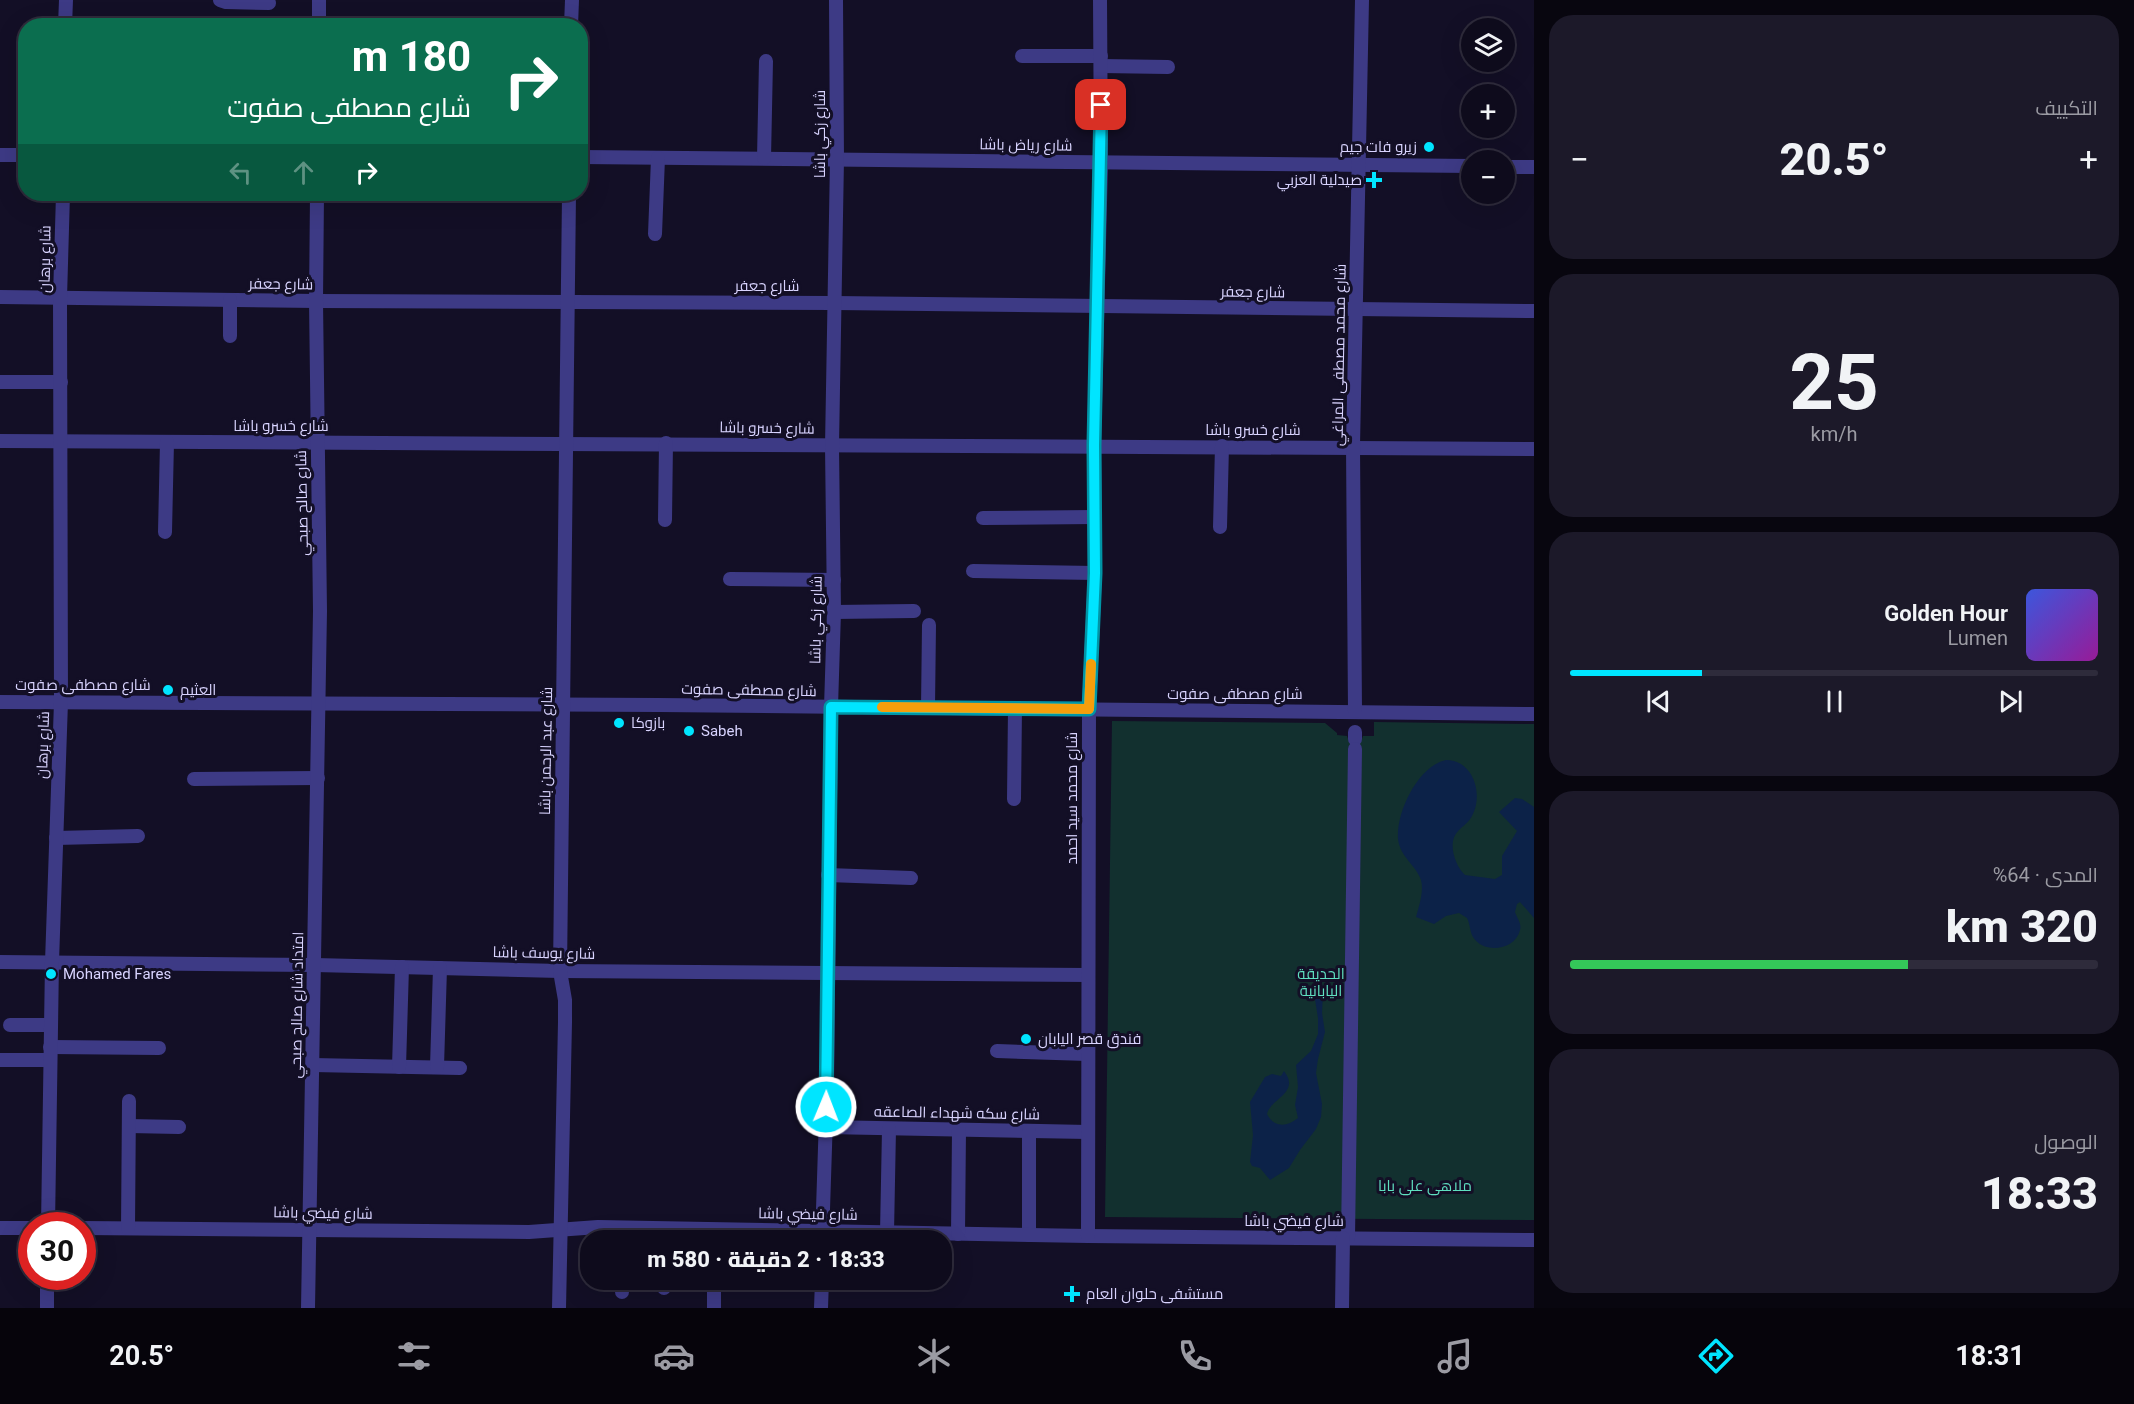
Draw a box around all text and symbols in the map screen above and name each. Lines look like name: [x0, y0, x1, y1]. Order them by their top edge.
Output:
map controls: [1461, 18, 1515, 204]
button: layers: [1461, 18, 1515, 72]
text: 180 m: [352, 32, 471, 81]
icon: right: [492, 42, 570, 120]
pin: [1075, 79, 1126, 130]
button: +: [1461, 84, 1515, 138]
icon: arrive: [1084, 88, 1117, 121]
street label: شارع زكي باشا: [811, 90, 832, 178]
text: شارع مصطفى صفوت: [227, 92, 471, 124]
text: التكييف: [2035, 96, 2098, 120]
text: 20.5°: [1780, 133, 1889, 186]
street label: شارع رياض باشا: [979, 135, 1073, 157]
place label: زيرو فات جيم: [1340, 138, 1417, 157]
marker: زيرو فات جيم: [1422, 140, 1436, 154]
text: −: [1570, 140, 1589, 179]
text: +: [2079, 140, 2098, 179]
button: −: [1461, 150, 1515, 204]
icon: left: [224, 156, 257, 189]
icon: ahead: [287, 156, 320, 189]
icon: right: [350, 156, 383, 189]
place label: صيدلية العزبي: [1277, 171, 1362, 192]
marker: صيدلية العزبي: [1367, 173, 1381, 187]
street label: شارع برهان: [35, 225, 57, 293]
street label: شارع محمد مصطفى المراغي: [1328, 264, 1353, 446]
street label: شارع جعفر: [247, 274, 314, 296]
street label: شارع جعفر: [734, 277, 799, 297]
street label: شارع جعفر: [1219, 282, 1286, 304]
text: 25: [1789, 337, 1879, 428]
street label: شارع خسرو باشا: [233, 417, 329, 437]
street label: شارع خسرو باشا: [719, 418, 815, 440]
street label: شارع خسرو باشا: [1205, 421, 1301, 441]
text: km/h: [1811, 422, 1857, 446]
street label: شارع صالح صبحي: [292, 450, 315, 556]
street label: شارع زكي باشا: [806, 576, 829, 664]
text: Golden Hour: [1884, 601, 2008, 626]
text: Lumen: [1947, 626, 2008, 650]
street label: شارع مصطفى صفوت: [15, 676, 151, 696]
street label: شارع مصطفى صفوت: [681, 680, 817, 702]
place label: العثيم: [180, 681, 216, 700]
marker: العثيم: [161, 683, 175, 697]
street label: شارع مصطفى صفوت: [1167, 685, 1303, 705]
icon: previous: [1642, 685, 1675, 718]
icon: pause: [1818, 685, 1851, 718]
icon: next: [1994, 685, 2027, 718]
street label: شارع عبد الرحمن باشا: [536, 687, 558, 815]
street label: شارع برهان: [33, 711, 55, 779]
place label: بازوكا: [631, 714, 665, 732]
marker: بازوكا: [612, 716, 626, 730]
place label: Sabeh: [701, 722, 743, 740]
marker: Sabeh: [682, 724, 696, 738]
street label: شارع محمد سيد احمد: [1063, 732, 1083, 864]
text: المدى · 64%: [1993, 863, 2098, 887]
text: 320 km: [1946, 900, 2098, 953]
street label: امتداد شارع صالح صبحي: [287, 931, 310, 1079]
street label: شارع يوسف باشا: [492, 943, 595, 965]
place label: Mohamed Fares: [63, 965, 171, 983]
park label: الحديقة اليابانية: [1297, 965, 1345, 1000]
marker: Mohamed Fares: [44, 967, 58, 981]
place label: فندق قصر اليابان: [1038, 1030, 1141, 1049]
marker: فندق قصر اليابان: [1019, 1032, 1033, 1046]
position arrow: [794, 1075, 858, 1139]
street label: شارع سكه شهداء الصاعقه: [874, 1103, 1040, 1125]
text: الوصول: [2034, 1130, 2098, 1154]
text: 18:33: [1981, 1167, 2098, 1220]
park label: ملاهى على بابا: [1378, 1177, 1472, 1196]
street label: شارع فيضي باشا: [273, 1203, 373, 1226]
street label: شارع فيضي باشا: [758, 1204, 858, 1227]
speed limit sign: 30: [18, 1212, 96, 1290]
street label: شارع فيضي باشا: [1244, 1212, 1344, 1233]
text: 18:33 · 2 دقيقة · 580 m: [647, 1247, 885, 1272]
marker: مستشفى حلوان العام: [1063, 1285, 1081, 1303]
place label: مستشفى حلوان العام: [1086, 1285, 1223, 1304]
icon: filters: [393, 1335, 435, 1377]
icon: car: [653, 1335, 695, 1377]
icon: climate: [913, 1335, 955, 1377]
icon: phone: [1174, 1335, 1216, 1377]
icon: music: [1434, 1335, 1476, 1377]
icon: directions: [1695, 1335, 1737, 1377]
text: 20.5°: [109, 1340, 174, 1372]
text: 18:31: [1955, 1340, 2025, 1372]

